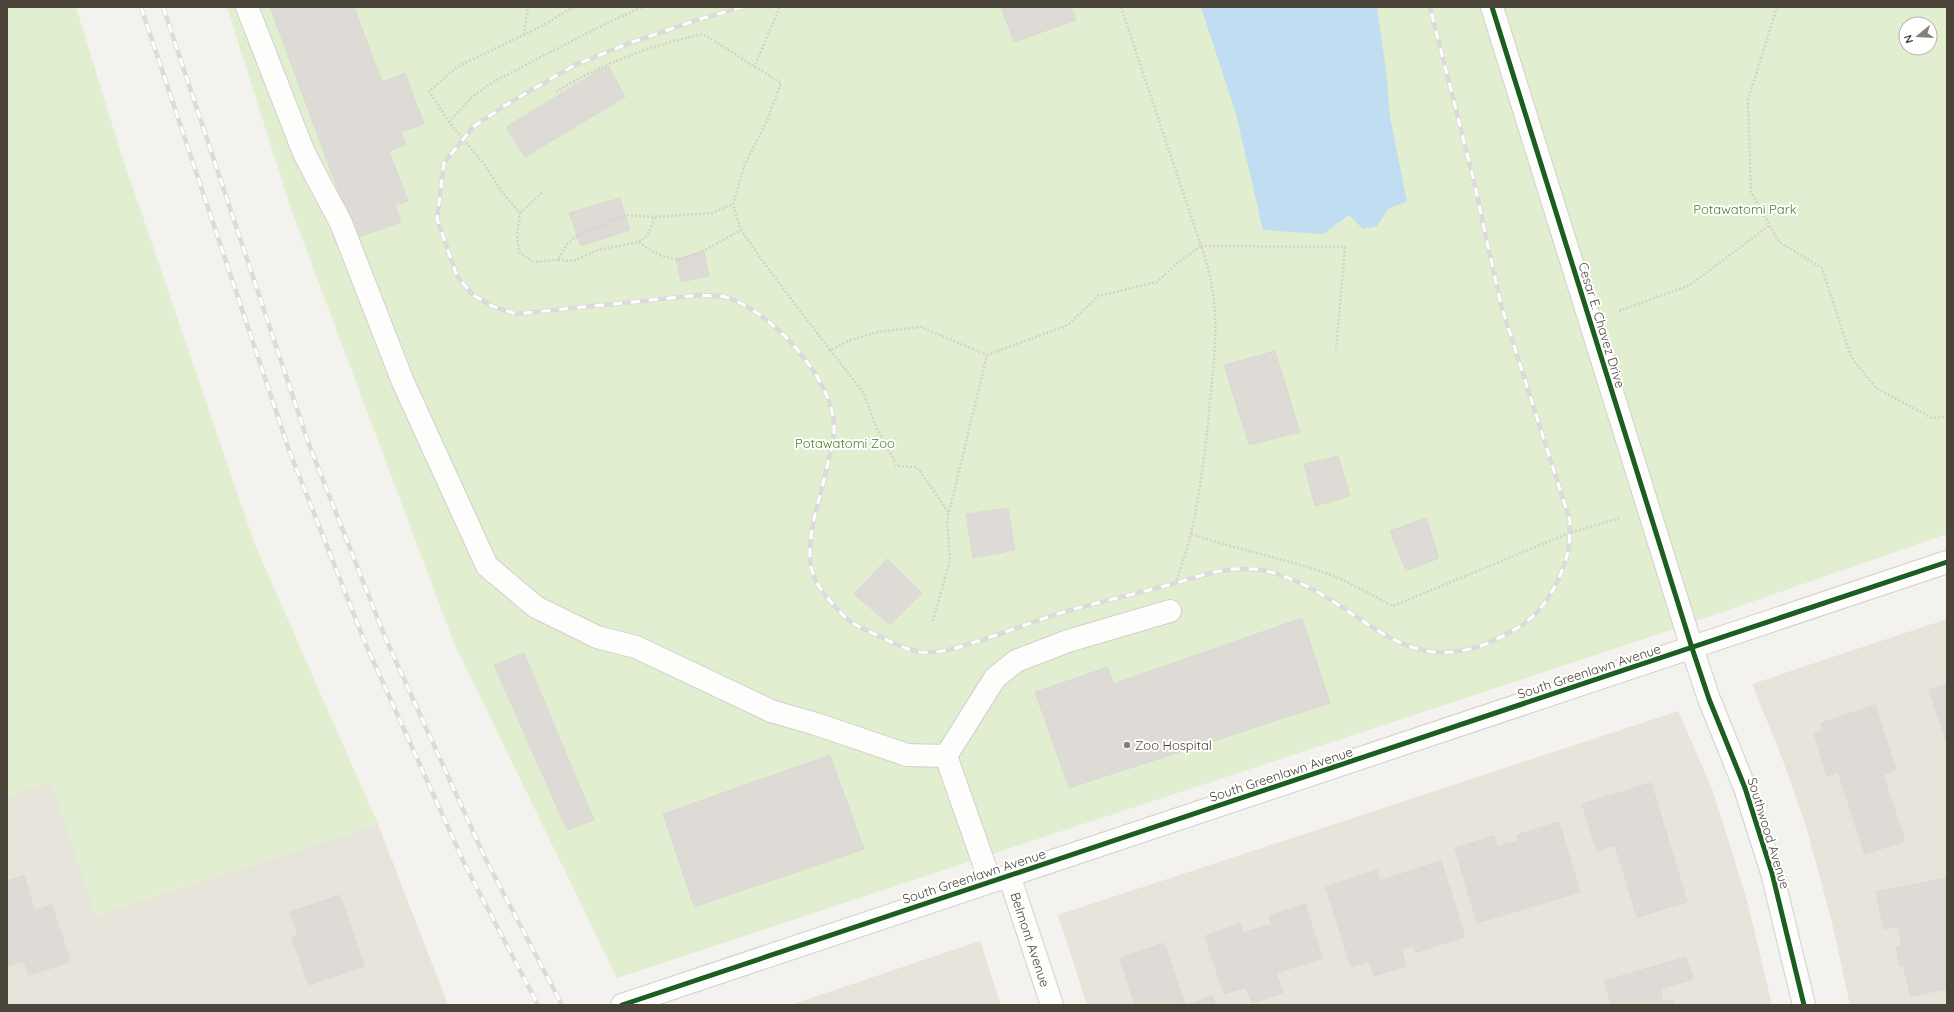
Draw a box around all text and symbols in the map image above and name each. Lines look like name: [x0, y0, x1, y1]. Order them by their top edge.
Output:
north arrow: [1898, 16, 1938, 56]
text: N: [1901, 33, 1916, 45]
park label: Potawatomi Park: [1693, 201, 1797, 217]
street label: Cesar E. Chavez Drive: [1575, 260, 1629, 390]
park label: Potawatomi Zoo: [795, 435, 895, 451]
street label: South Greenlawn Avenue: [1515, 640, 1663, 702]
place label: Zoo Hospital: [1135, 737, 1212, 753]
marker: Zoo Hospital: [1122, 740, 1132, 750]
street label: South Greenlawn Avenue: [1207, 743, 1355, 805]
street label: Southwood Avenue: [1744, 775, 1794, 891]
street label: South Greenlawn Avenue: [900, 845, 1048, 907]
street label: Belmont Avenue: [1007, 890, 1053, 989]

